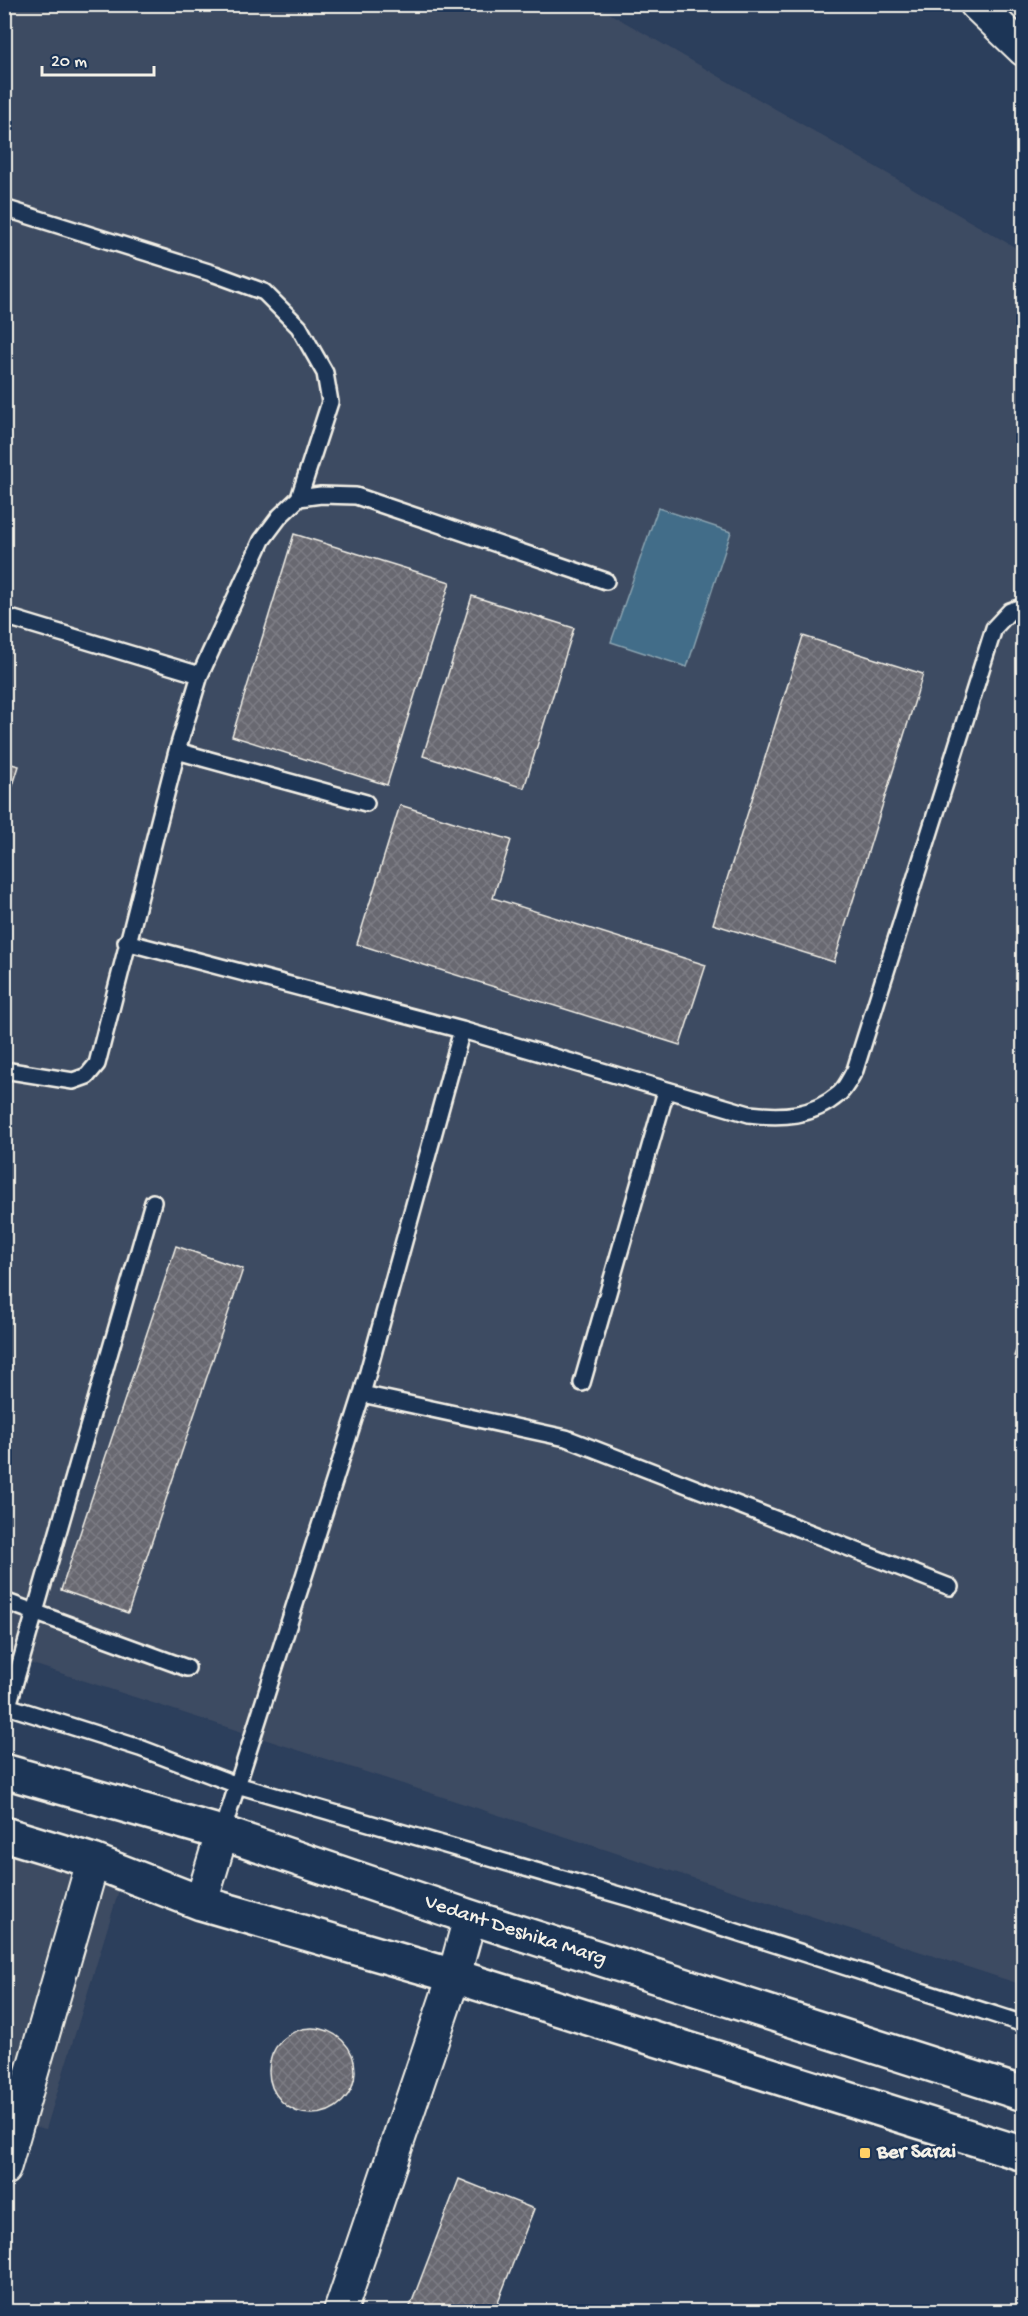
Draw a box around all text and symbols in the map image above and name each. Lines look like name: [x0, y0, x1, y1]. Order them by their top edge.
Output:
scale bar: [42, 39, 154, 77]
text: 20 m: [51, 52, 87, 73]
street label: Vedant Deshika Marg: [420, 1890, 610, 1972]
place label: Ber Sarai: [876, 2141, 956, 2166]
marker: Ber Sarai: [858, 2146, 872, 2160]

